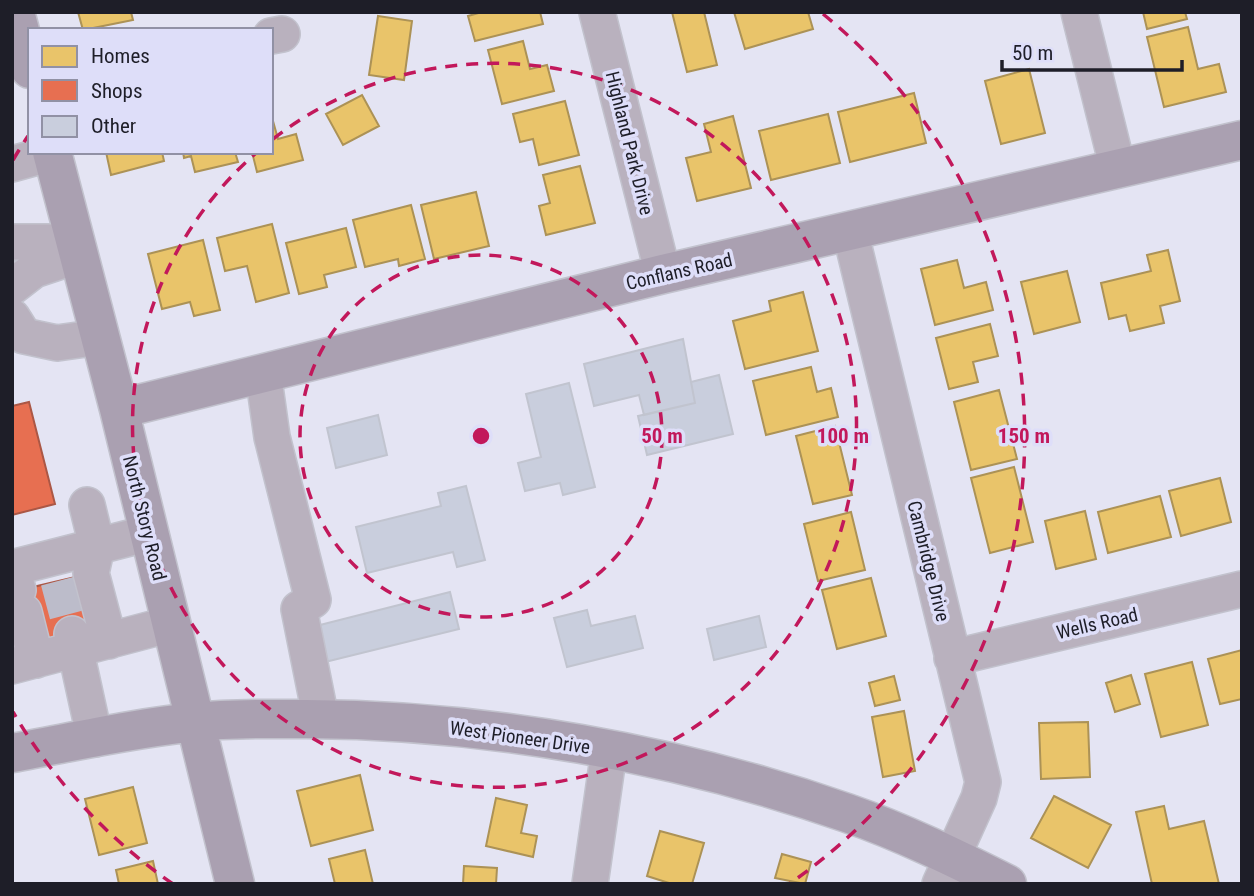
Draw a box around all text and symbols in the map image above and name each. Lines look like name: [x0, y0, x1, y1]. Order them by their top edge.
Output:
legend: [28, 28, 273, 154]
scale bar: [1002, 28, 1182, 72]
text: 50 m: [1012, 41, 1053, 65]
text: Homes: [91, 44, 150, 68]
street label: Highland Park Drive: [601, 69, 659, 217]
text: Shops: [91, 79, 143, 103]
text: Other: [91, 114, 136, 138]
street label: Conflans Road: [624, 248, 735, 295]
centre of rings: [469, 424, 493, 448]
text: 50 m: [641, 424, 683, 448]
text: 100 m: [817, 424, 869, 448]
text: 150 m: [998, 424, 1050, 448]
street label: North Story Road: [118, 453, 171, 583]
street label: Cambridge Drive: [902, 498, 955, 624]
street label: Wells Road: [1054, 603, 1140, 644]
street label: West Pioneer Drive: [448, 716, 592, 759]

